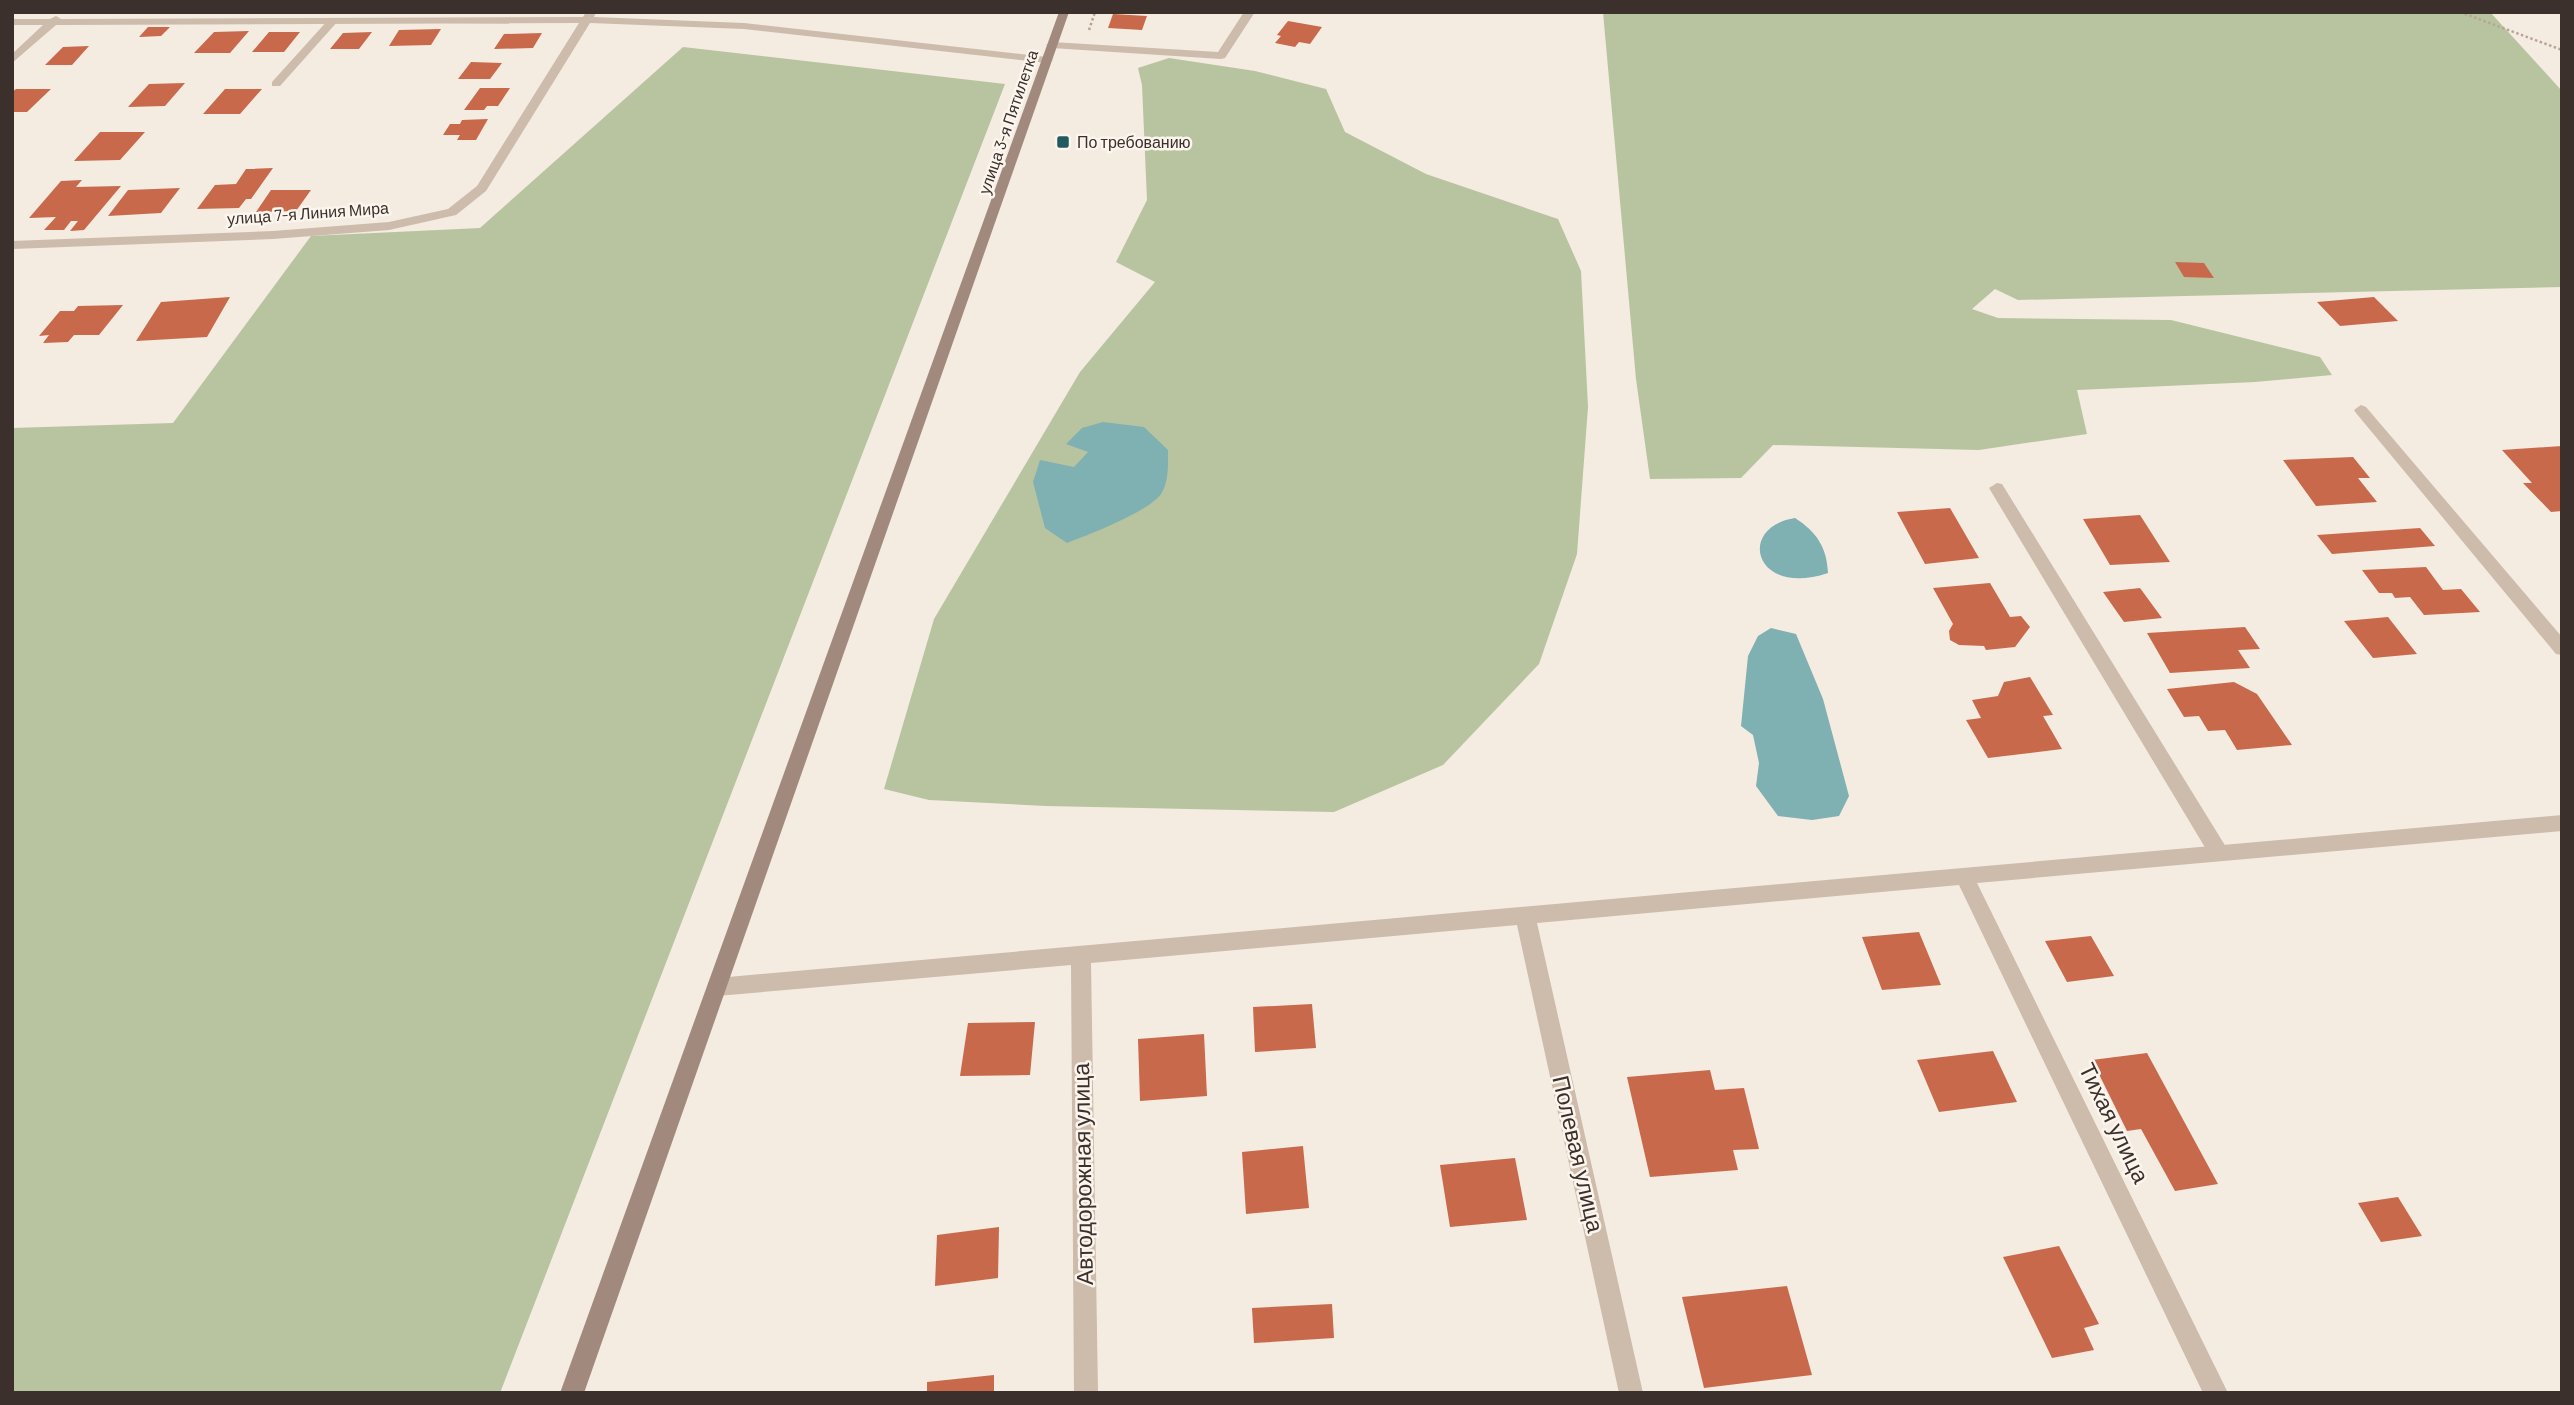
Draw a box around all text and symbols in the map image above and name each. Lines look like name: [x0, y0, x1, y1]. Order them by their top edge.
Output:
street label: улица 3-я Пятилетка: [974, 47, 1041, 196]
place label: По требованию: [1077, 132, 1191, 151]
marker: По требованию: [1055, 134, 1071, 150]
street label: улица 7-я Линия Мира: [226, 197, 390, 228]
street label: Тихая улица: [2074, 1058, 2156, 1187]
street label: Автодорожная улица: [1066, 1062, 1098, 1285]
street label: Полевая улица: [1547, 1073, 1611, 1235]

